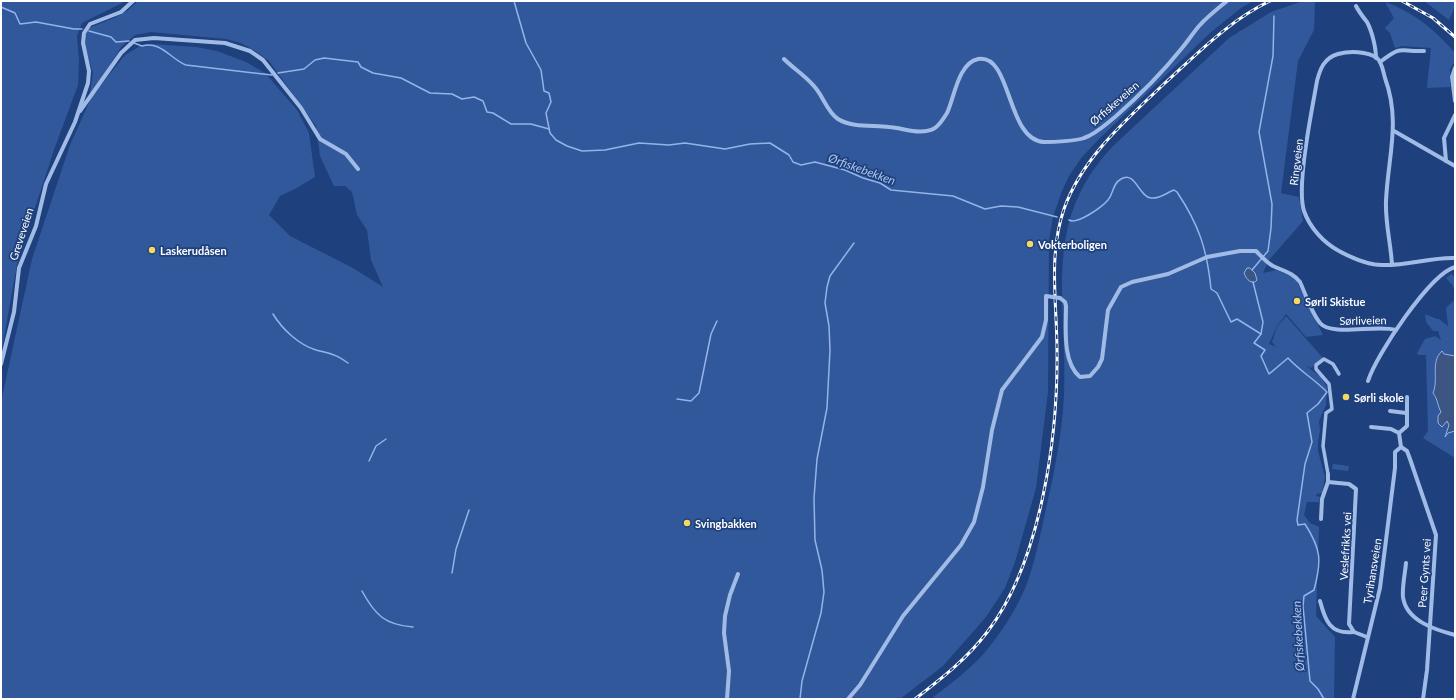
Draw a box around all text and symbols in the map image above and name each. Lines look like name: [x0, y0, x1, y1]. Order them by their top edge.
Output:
street label: Ørfiskeveien: [1087, 78, 1141, 128]
street label: Ringveien: [1287, 138, 1305, 186]
water label: Ørfiskebekken: [826, 150, 898, 188]
street label: Greveveien: [6, 206, 36, 262]
place label: Vokterboligen: [1037, 238, 1107, 251]
marker: Vokterboligen: [1025, 239, 1035, 249]
place label: Laskerudåsen: [160, 244, 227, 257]
marker: Laskerudåsen: [147, 245, 157, 255]
place label: Sørli Skistue: [1305, 295, 1365, 308]
marker: Sørli Skistue: [1292, 296, 1302, 306]
street label: Sørliveien: [1339, 313, 1387, 327]
place label: Sørli skole: [1354, 391, 1404, 404]
marker: Sørli skole: [1341, 392, 1351, 402]
street label: Veslefrikks vei: [1337, 511, 1353, 581]
place label: Svingbakken: [695, 517, 757, 530]
marker: Svingbakken: [682, 518, 692, 528]
street label: Tyrihansveien: [1360, 537, 1384, 605]
street label: Peer Gynts vei: [1415, 538, 1433, 608]
water label: Ørfiskebekken: [1289, 600, 1307, 672]

